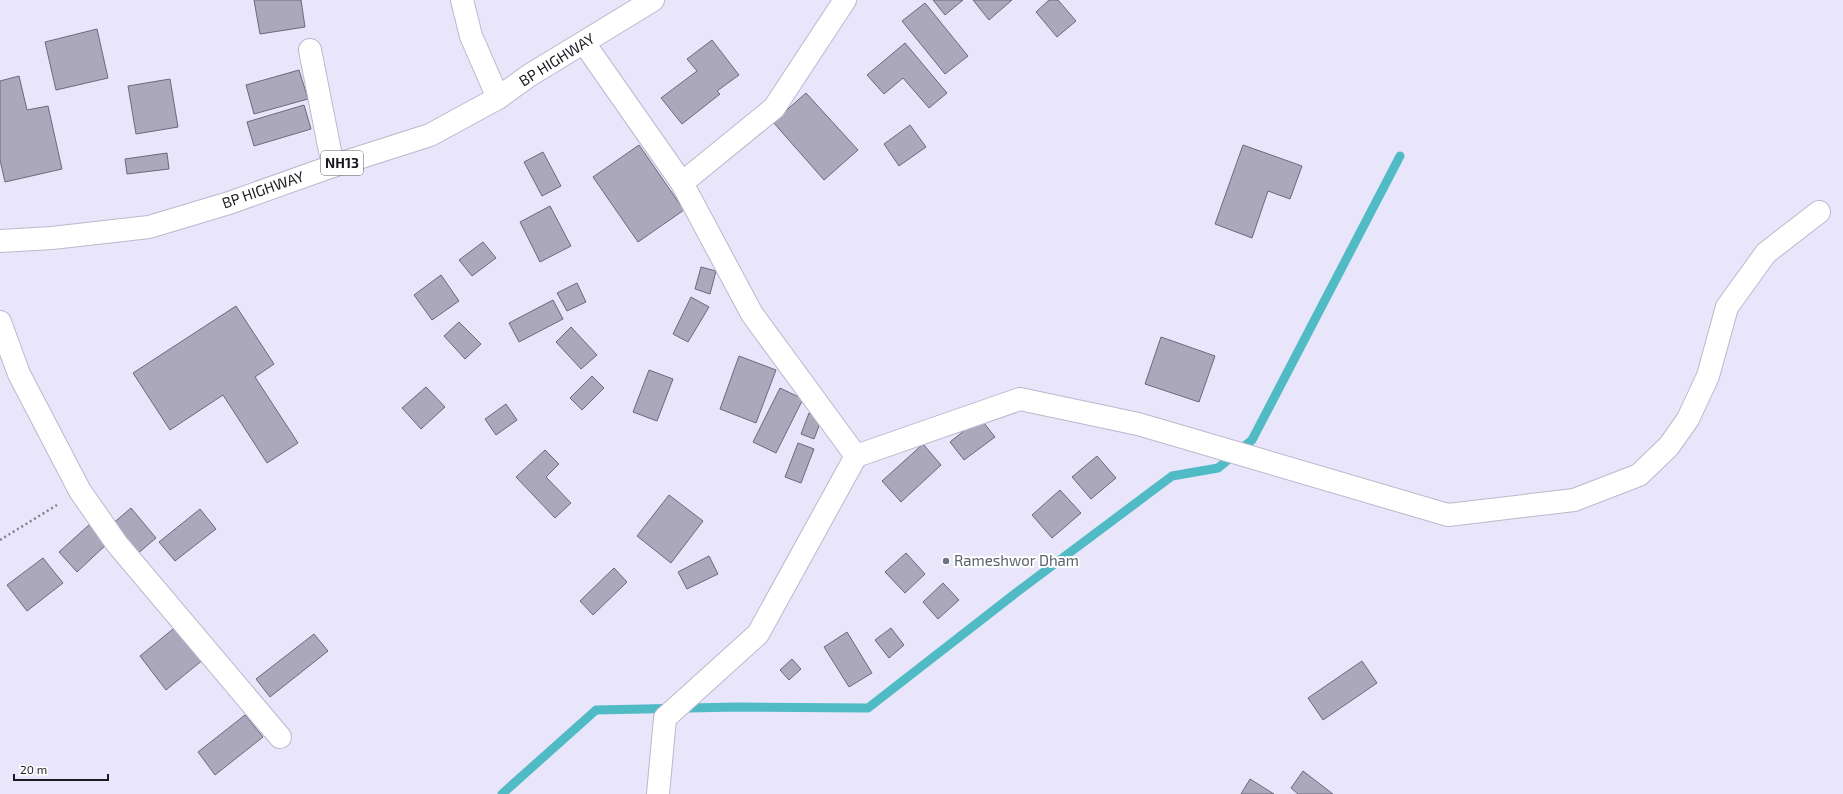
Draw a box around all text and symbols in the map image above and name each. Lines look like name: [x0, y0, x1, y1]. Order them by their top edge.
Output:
street label: BP HIGHWAY: [515, 29, 598, 89]
road number: NH13: [321, 151, 363, 175]
street label: BP HIGHWAY: [219, 166, 306, 211]
place label: Rameshwor Dham: [954, 551, 1079, 569]
marker: Rameshwor Dham: [941, 556, 951, 566]
scale bar: [14, 756, 108, 782]
text: 20 m: [20, 762, 47, 776]

